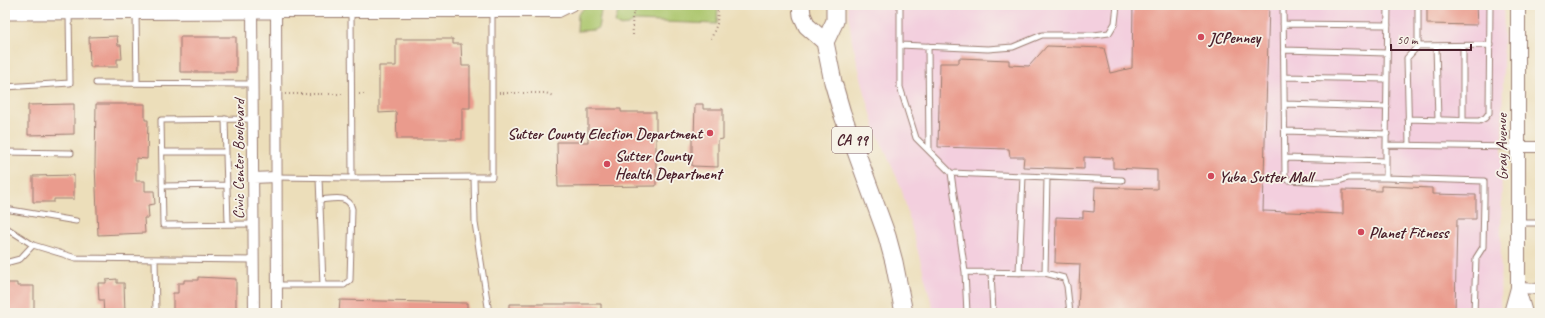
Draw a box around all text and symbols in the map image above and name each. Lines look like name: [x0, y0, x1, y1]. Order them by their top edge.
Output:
scale bar: [1391, 26, 1471, 52]
place label: JCPenney: [1208, 28, 1262, 48]
marker: JCPenney: [1196, 32, 1206, 42]
text: 50 m: [1397, 32, 1419, 48]
street label: Civic Center Boulevard: [229, 96, 249, 219]
street label: Gray Avenue: [1492, 112, 1512, 180]
place label: Sutter County Election Department: [507, 124, 704, 144]
road number: CA 99: [832, 127, 872, 153]
marker: Sutter County Election Department: [705, 128, 715, 138]
place label: Sutter County Health Department: [615, 146, 724, 184]
marker: Sutter County Health Department: [602, 159, 612, 169]
place label: Yuba Sutter Mall: [1219, 167, 1316, 187]
marker: Yuba Sutter Mall: [1206, 171, 1216, 181]
place label: Planet Fitness: [1369, 223, 1450, 243]
marker: Planet Fitness: [1356, 227, 1366, 237]

